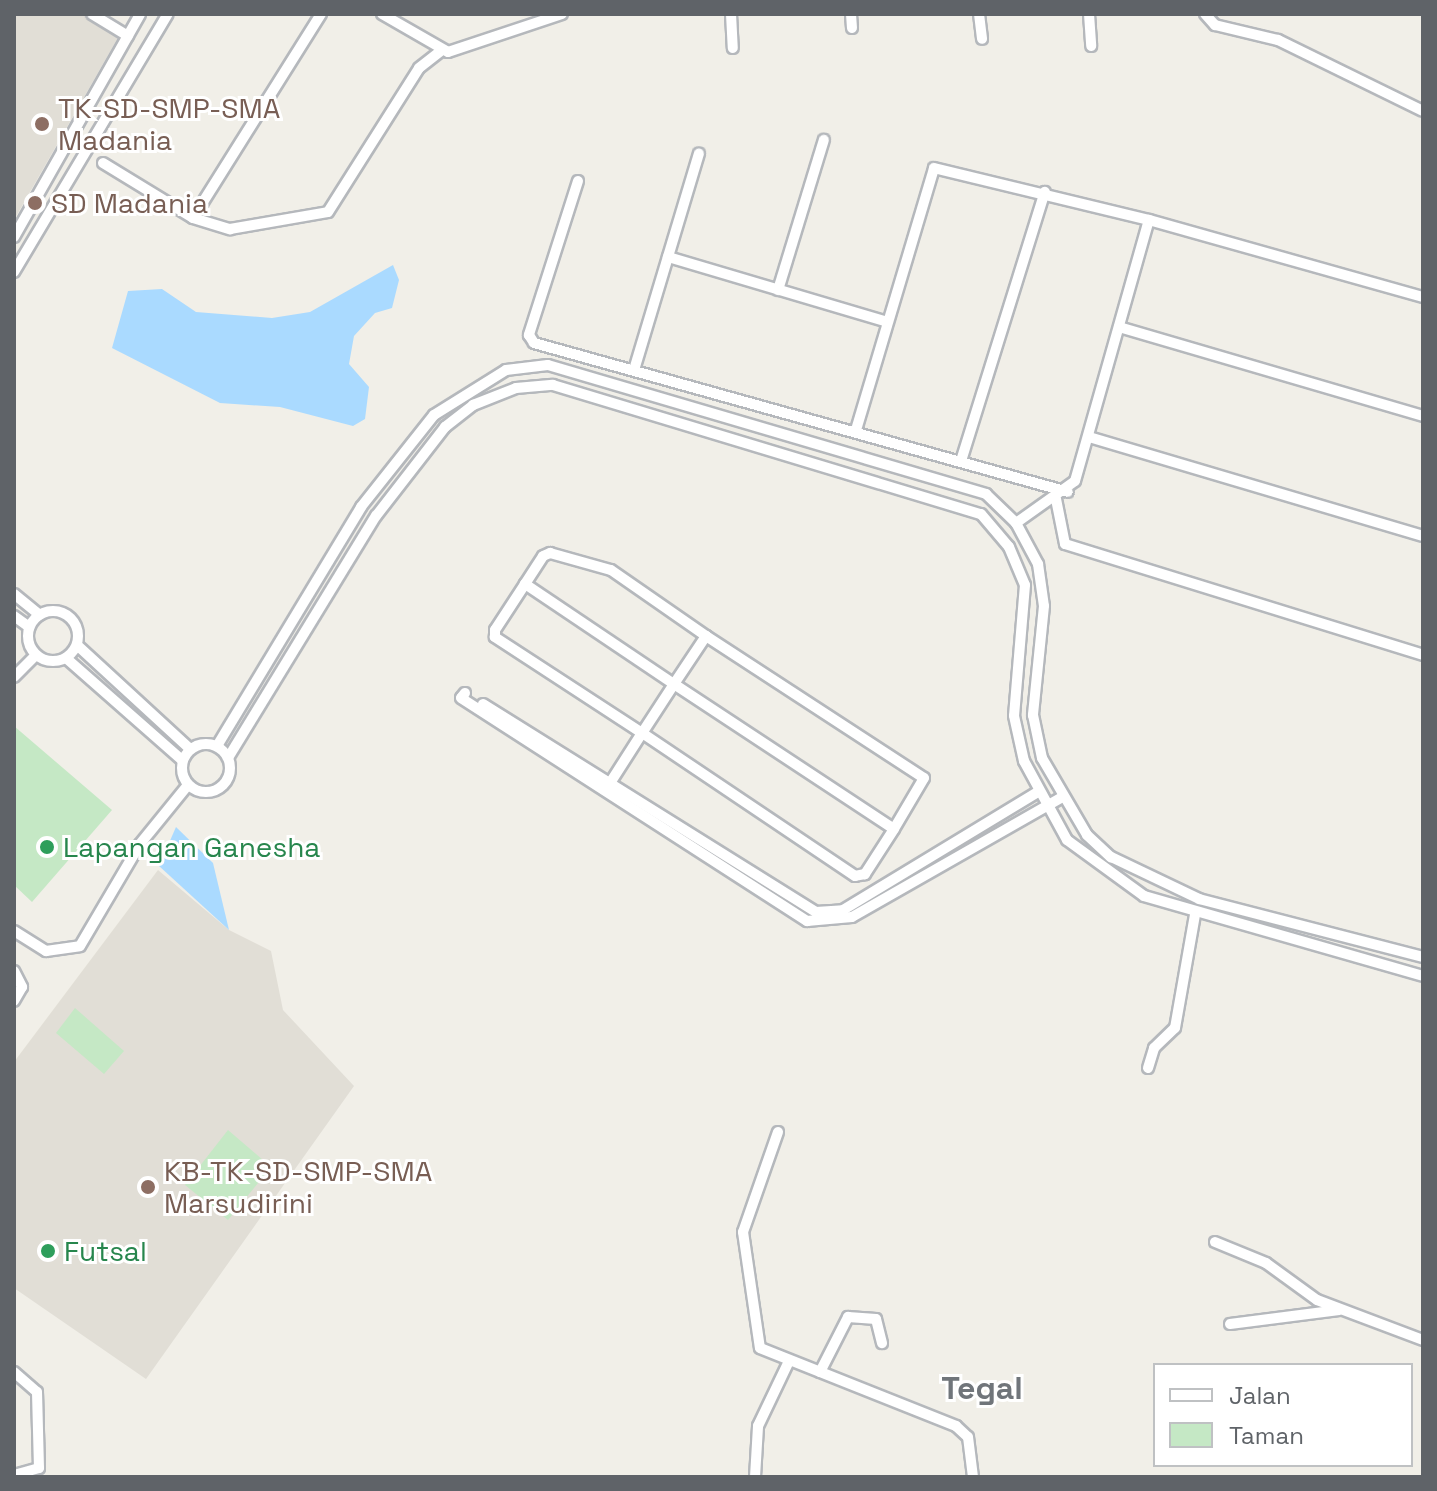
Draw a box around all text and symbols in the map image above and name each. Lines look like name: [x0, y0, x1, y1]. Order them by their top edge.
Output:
place label: TK-SD-SMP-SMA Madania: [58, 91, 280, 157]
marker: TK-SD-SMP-SMA Madania: [33, 115, 51, 133]
place label: SD Madania: [51, 186, 208, 220]
marker: SD Madania: [26, 194, 44, 212]
place label: Lapangan Ganesha: [63, 830, 320, 864]
marker: Lapangan Ganesha: [38, 838, 56, 856]
place label: KB-TK-SD-SMP-SMA Marsudirini: [164, 1154, 432, 1220]
marker: KB-TK-SD-SMP-SMA Marsudirini: [139, 1178, 157, 1196]
place label: Futsal: [64, 1234, 147, 1268]
marker: Futsal: [39, 1242, 57, 1260]
legend: [1153, 1363, 1413, 1467]
district label: Tegal: [941, 1369, 1023, 1407]
text: Jalan: [1229, 1380, 1291, 1411]
text: Taman: [1229, 1420, 1304, 1451]

